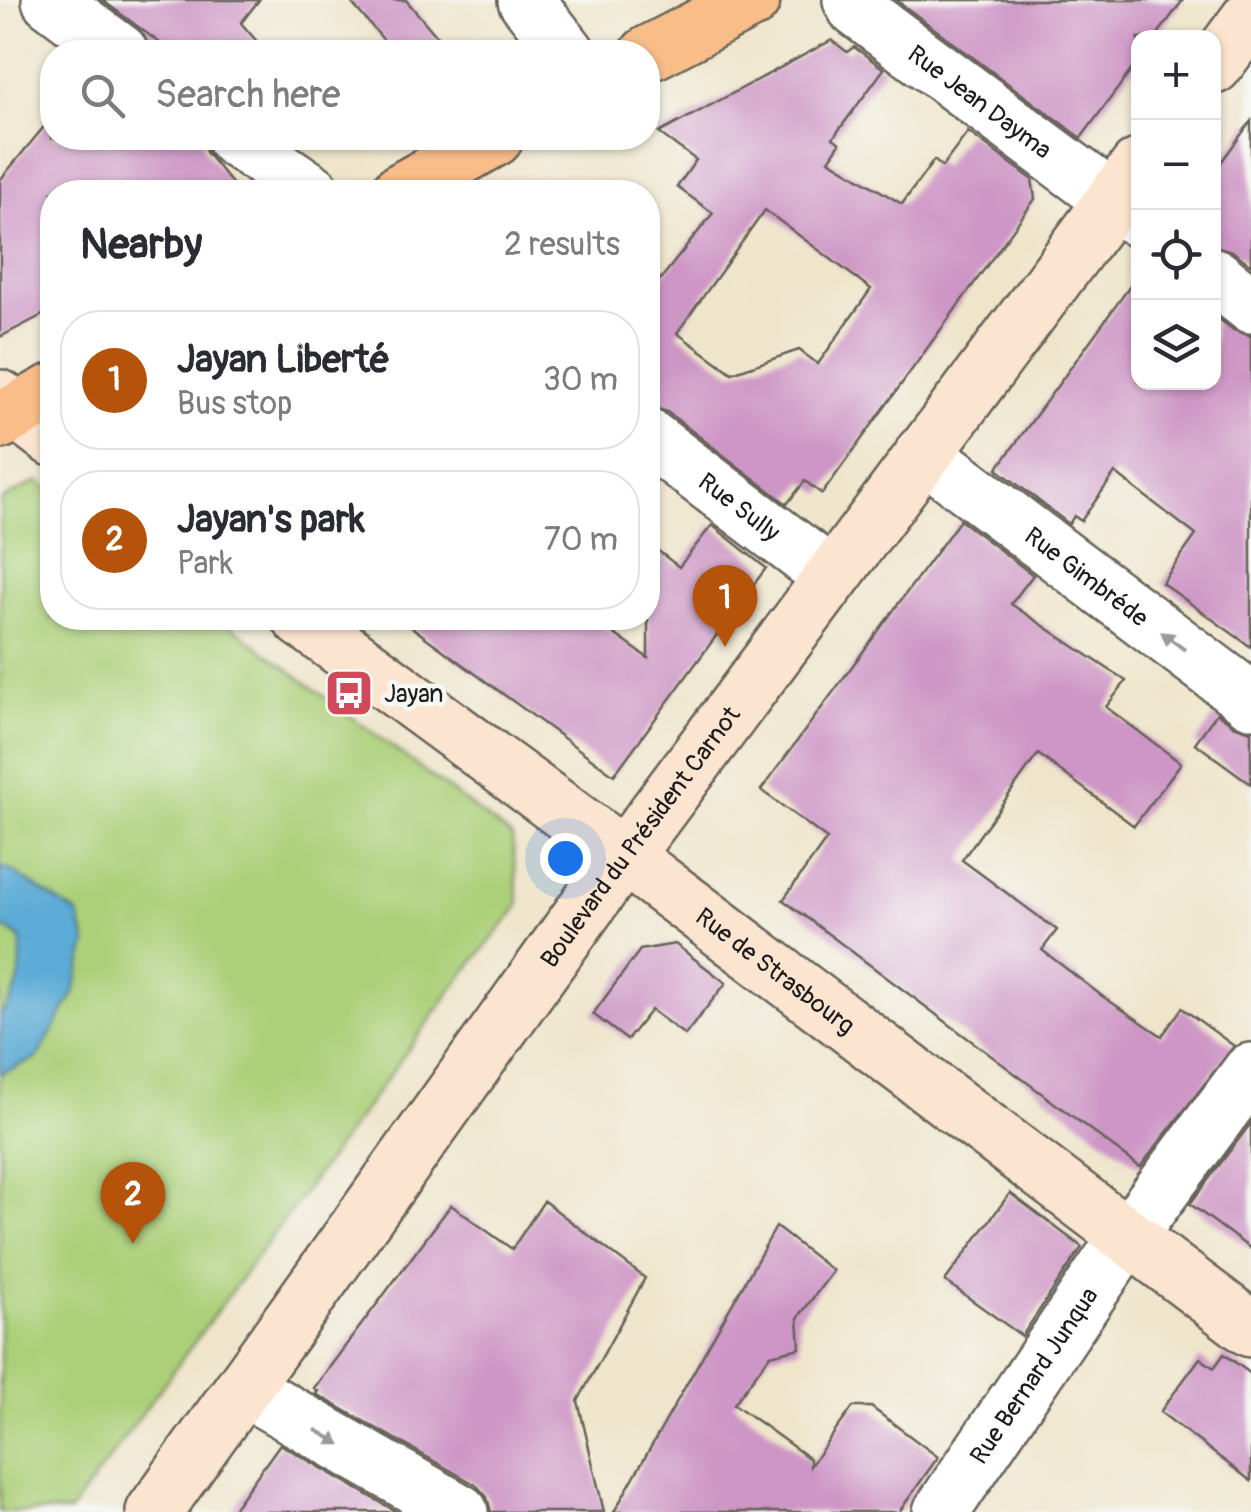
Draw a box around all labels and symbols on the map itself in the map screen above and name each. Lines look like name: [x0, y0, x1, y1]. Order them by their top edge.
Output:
street label: Rue Jean Dayma: [901, 39, 1057, 166]
street label: Rue Sully: [692, 467, 786, 549]
street label: Rue Gimbréde: [1018, 521, 1154, 634]
pin: 1: [692, 564, 758, 647]
one-way arrow: [1160, 632, 1186, 652]
bus stop icon: Jayan: [323, 667, 375, 719]
place label: Jayan: [384, 679, 443, 710]
street label: Boulevard du Président Carnot: [534, 700, 748, 974]
your location: [540, 833, 591, 884]
street label: Rue de Strasbourg: [689, 902, 860, 1042]
pin: 2: [100, 1162, 166, 1244]
street label: Rue Bernard Junqua: [964, 1282, 1105, 1471]
one-way arrow: [314, 1427, 342, 1445]

